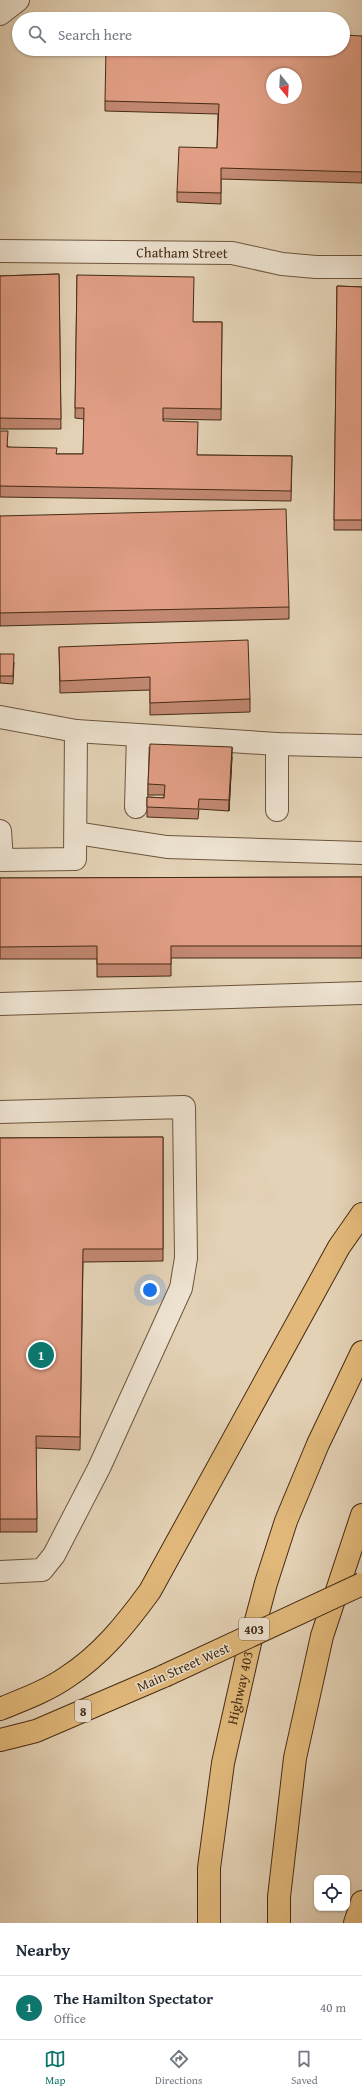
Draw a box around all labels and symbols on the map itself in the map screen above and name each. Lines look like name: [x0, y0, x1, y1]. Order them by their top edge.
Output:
north arrow: [266, 68, 302, 104]
street label: Chatham Street: [136, 242, 228, 263]
your location: [140, 1280, 160, 1300]
pin: 1: [28, 1340, 54, 1370]
road number: 403: [239, 1618, 269, 1640]
street label: Main Street West: [133, 1638, 233, 1696]
street label: Highway 403: [222, 1649, 258, 1726]
road number: 8: [75, 1700, 91, 1722]

